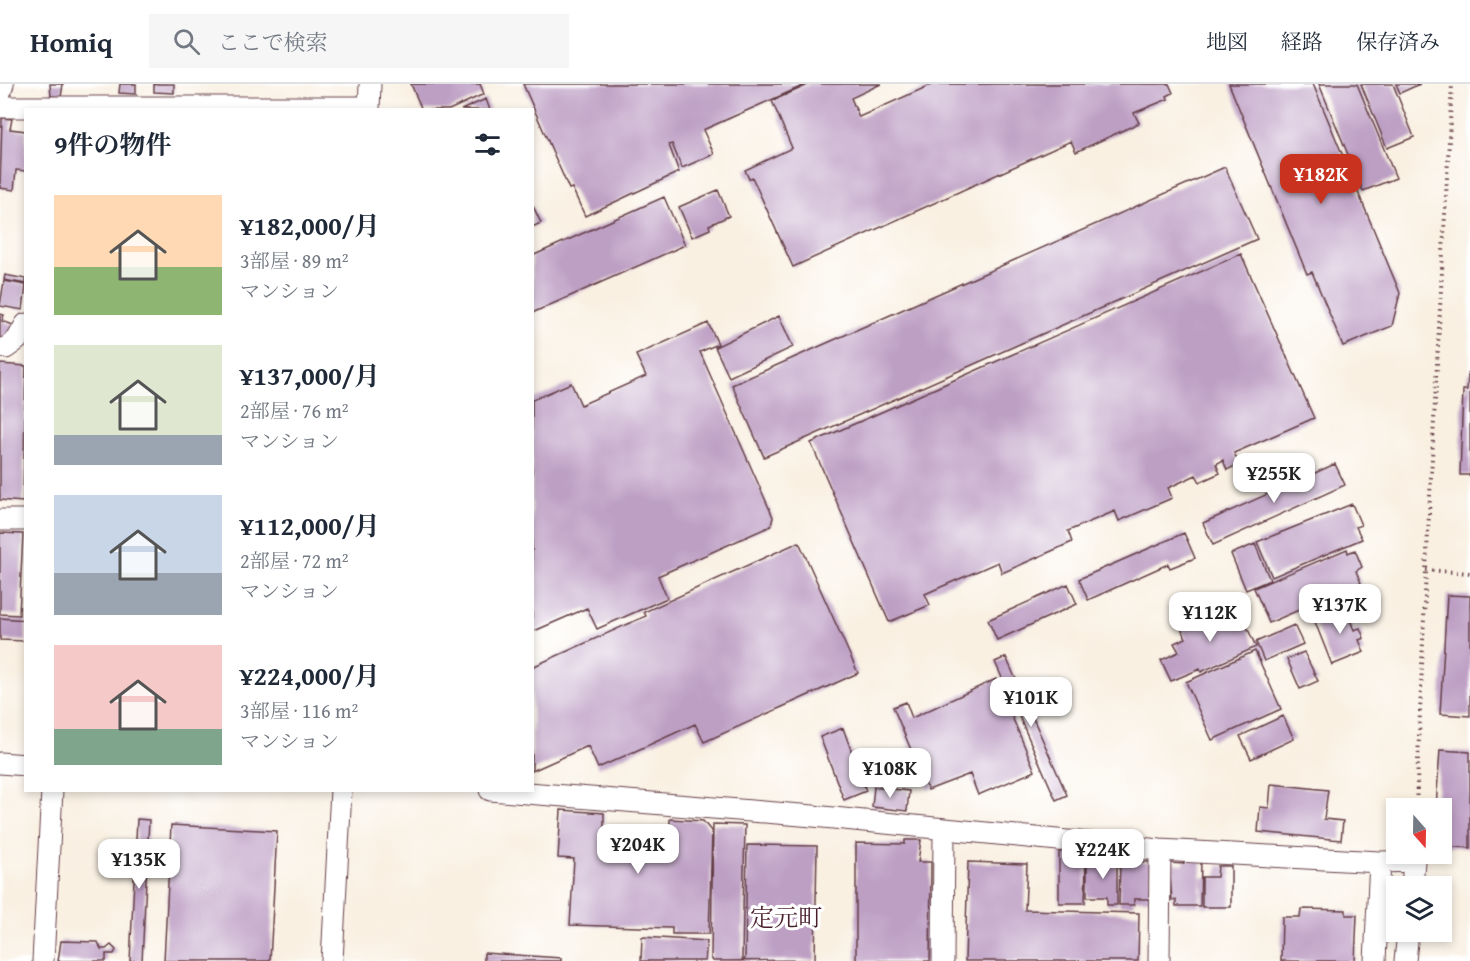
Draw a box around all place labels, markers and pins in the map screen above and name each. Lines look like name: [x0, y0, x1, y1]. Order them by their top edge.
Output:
pin: ¥182K: [1279, 154, 1363, 205]
pin: ¥255K: [1232, 453, 1316, 504]
pin: ¥137K: [1298, 584, 1382, 635]
pin: ¥112K: [1168, 592, 1252, 643]
pin: ¥101K: [989, 677, 1073, 728]
pin: ¥108K: [848, 748, 932, 799]
pin: ¥204K: [596, 824, 680, 875]
pin: ¥224K: [1061, 829, 1145, 880]
pin: ¥135K: [97, 839, 181, 890]

